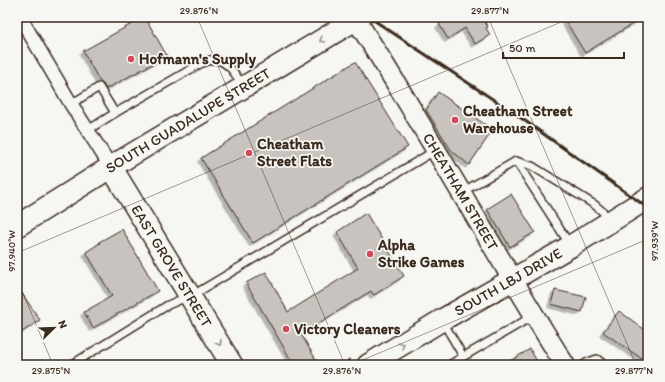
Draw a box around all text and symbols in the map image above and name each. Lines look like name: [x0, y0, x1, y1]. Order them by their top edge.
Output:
text: 29.876°N: [180, 4, 218, 17]
text: 29.877°N: [471, 4, 509, 17]
scale bar: [503, 34, 624, 60]
one-way arrow: [319, 35, 326, 43]
text: 50 m: [509, 41, 535, 55]
place label: Hofmann's Supply: [139, 50, 257, 69]
marker: Hofmann's Supply: [126, 54, 136, 64]
street label: SOUTH GUADALUPE STREET: [102, 64, 274, 177]
place label: Cheatham Street Warehouse: [463, 102, 573, 137]
marker: Cheatham Street Warehouse: [450, 115, 460, 125]
street label: CHEATHAM STREET: [419, 130, 502, 254]
place label: Cheatham Street Flats: [257, 135, 332, 170]
marker: Cheatham Street Flats: [244, 148, 254, 158]
street label: EAST GROVE STREET: [127, 201, 216, 331]
text: 97.939°W: [648, 221, 661, 261]
text: 97.940°W: [5, 230, 18, 272]
place label: Alpha Strike Games: [377, 236, 465, 271]
street label: SOUTH LBJ DRIVE: [451, 244, 565, 320]
marker: Alpha Strike Games: [365, 249, 375, 259]
north arrow: [34, 308, 74, 348]
text: N: [55, 318, 70, 330]
place label: Victory Cleaners: [294, 320, 401, 339]
marker: Victory Cleaners: [281, 324, 291, 334]
one-way arrow: [214, 339, 222, 346]
one-way arrow: [398, 342, 405, 349]
text: 29.875°N: [32, 364, 70, 377]
text: 29.876°N: [323, 364, 361, 377]
text: 29.877°N: [615, 364, 653, 377]

